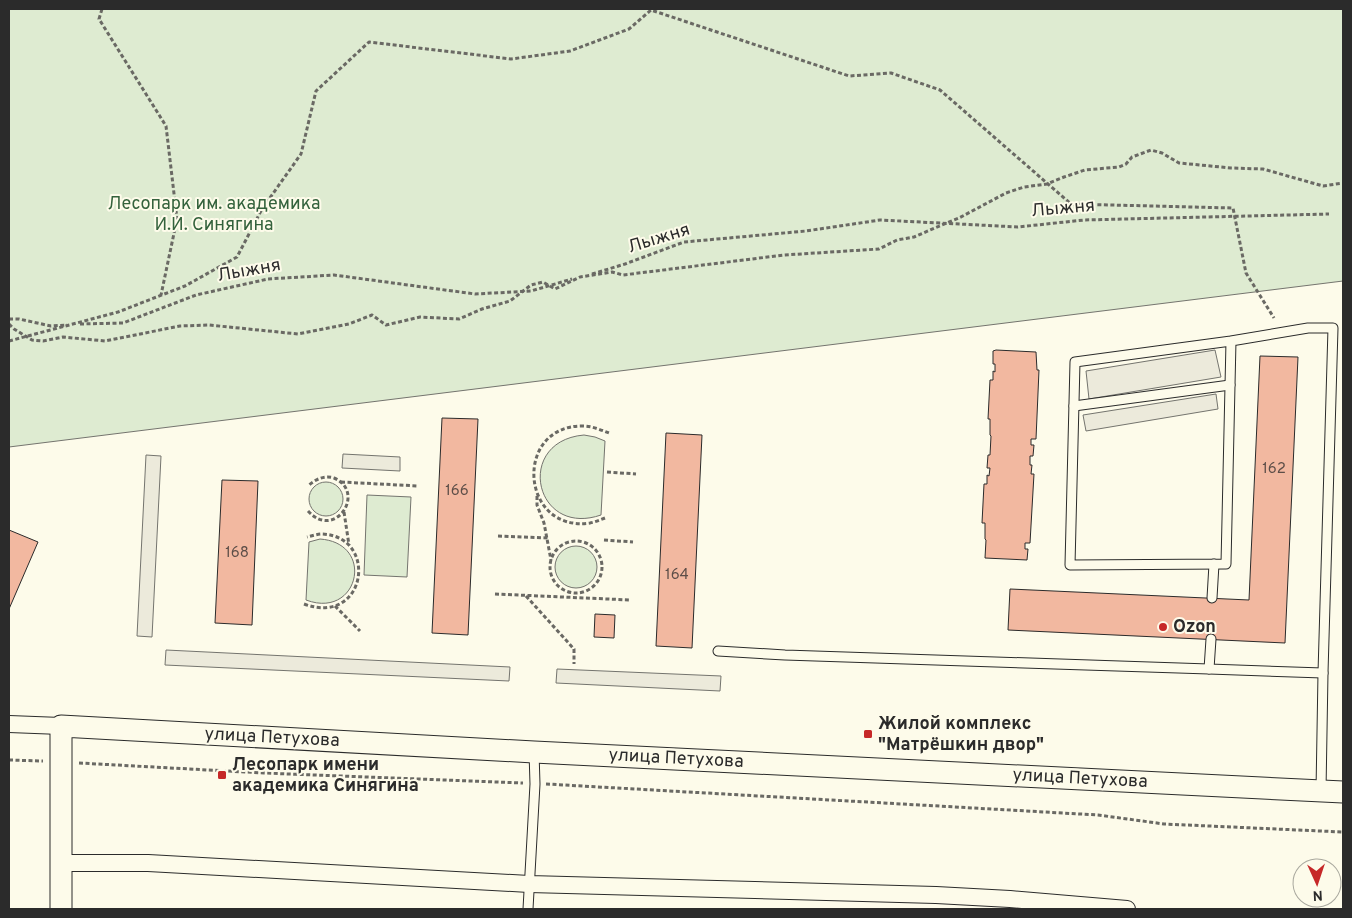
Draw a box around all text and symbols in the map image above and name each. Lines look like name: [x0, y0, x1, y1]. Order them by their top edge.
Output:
park label: Лесопарк им. академика И.И. Синягина: [108, 193, 320, 237]
street label: Лыжня: [1030, 195, 1096, 223]
street label: Лыжня: [625, 219, 693, 259]
street label: Лыжня: [215, 254, 283, 288]
house number: 162: [1262, 460, 1286, 479]
house number: 166: [445, 482, 469, 501]
house number: 168: [225, 544, 249, 563]
house number: 164: [665, 566, 689, 585]
place label: Ozon: [1173, 616, 1216, 639]
marker: Ozon: [1157, 621, 1169, 633]
place label: Жилой комплекс "Матрёшкин двор": [878, 713, 1044, 757]
street label: улица Петухова: [204, 723, 340, 753]
marker: Жилой комплекс "Матрёшкин двор": [862, 728, 874, 740]
street label: улица Петухова: [608, 744, 744, 774]
place label: Лесопарк имени академика Синягина: [232, 754, 419, 798]
street label: улица Петухова: [1012, 764, 1148, 794]
marker: Лесопарк имени академика Синягина: [216, 769, 228, 781]
north arrow: [1292, 858, 1342, 908]
text: N: [1312, 886, 1323, 903]

